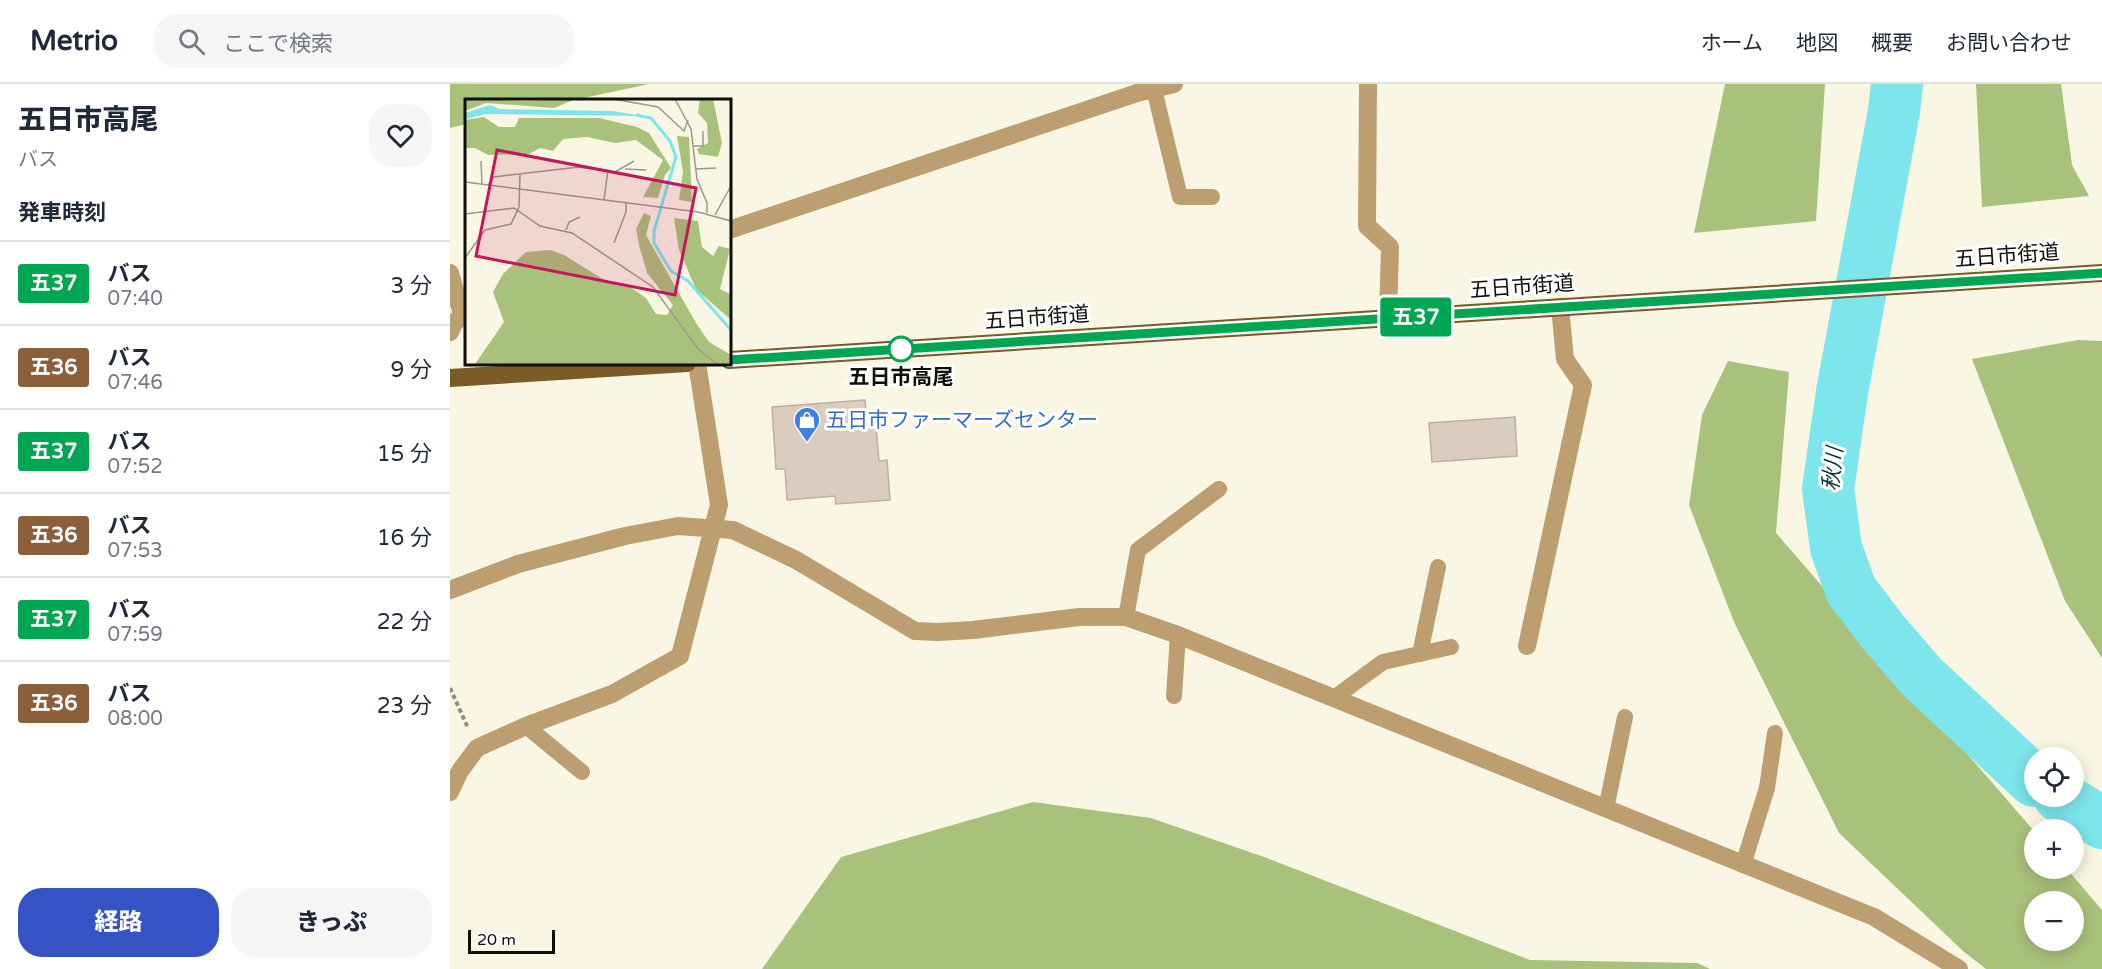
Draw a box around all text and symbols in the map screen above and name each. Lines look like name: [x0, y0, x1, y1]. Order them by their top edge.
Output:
search box: [154, 14, 574, 68]
text: Metrio: [30, 24, 118, 58]
icon: search: [175, 25, 208, 58]
text: ここで検索: [223, 31, 333, 57]
text: ホーム: [1701, 31, 1763, 56]
text: 地図: [1796, 31, 1838, 56]
text: 概要: [1871, 31, 1913, 56]
text: お問い合わせ: [1946, 31, 2072, 56]
inset map: [465, 99, 730, 364]
text: 五日市高尾: [18, 103, 158, 137]
button: heart: [369, 104, 432, 167]
text: バス: [18, 148, 58, 172]
text: 発車時刻: [18, 200, 106, 226]
street label: 五日市街道: [1954, 240, 2060, 272]
text: バス: [107, 261, 151, 287]
text: 五37: [30, 271, 77, 296]
street label: 五日市街道: [1469, 271, 1575, 303]
text: 3 分: [390, 273, 432, 299]
text: 07:40: [107, 287, 163, 311]
line badge: 五37: [1382, 298, 1450, 336]
street label: 五日市街道: [984, 302, 1090, 334]
text: 五37: [1392, 305, 1440, 330]
marker: 五日市高尾: [888, 336, 914, 362]
text: バス: [107, 345, 151, 371]
text: 五36: [30, 355, 77, 380]
text: 9 分: [390, 357, 432, 383]
place label: 五日市高尾: [849, 365, 954, 390]
text: 07:46: [107, 371, 163, 395]
shop icon: 五日市ファーマーズセンター: [792, 405, 822, 443]
place label: 五日市ファーマーズセンター: [826, 408, 1098, 433]
text: バス: [107, 429, 151, 455]
text: 五37: [30, 439, 77, 464]
text: 15 分: [377, 441, 432, 467]
water label: 秋川: [1818, 444, 1848, 492]
text: 07:52: [107, 455, 163, 479]
text: バス: [107, 513, 151, 539]
text: 五36: [30, 523, 77, 548]
text: 16 分: [377, 525, 432, 551]
text: 07:53: [107, 539, 163, 563]
text: バス: [107, 597, 151, 623]
text: 五37: [30, 607, 77, 632]
text: 22 分: [377, 609, 432, 635]
text: 07:59: [107, 623, 163, 647]
text: バス: [107, 681, 151, 707]
text: 五36: [30, 691, 77, 716]
text: 23 分: [377, 693, 432, 719]
text: 08:00: [107, 707, 163, 731]
map controls: [2024, 747, 2084, 951]
button: locate: [2024, 747, 2084, 807]
button: +: [2024, 819, 2084, 879]
button: 経路: [18, 888, 219, 957]
button: きっぷ: [231, 888, 432, 957]
button: −: [2024, 891, 2084, 951]
scale bar: [468, 927, 555, 954]
text: 20 m: [477, 930, 516, 950]

